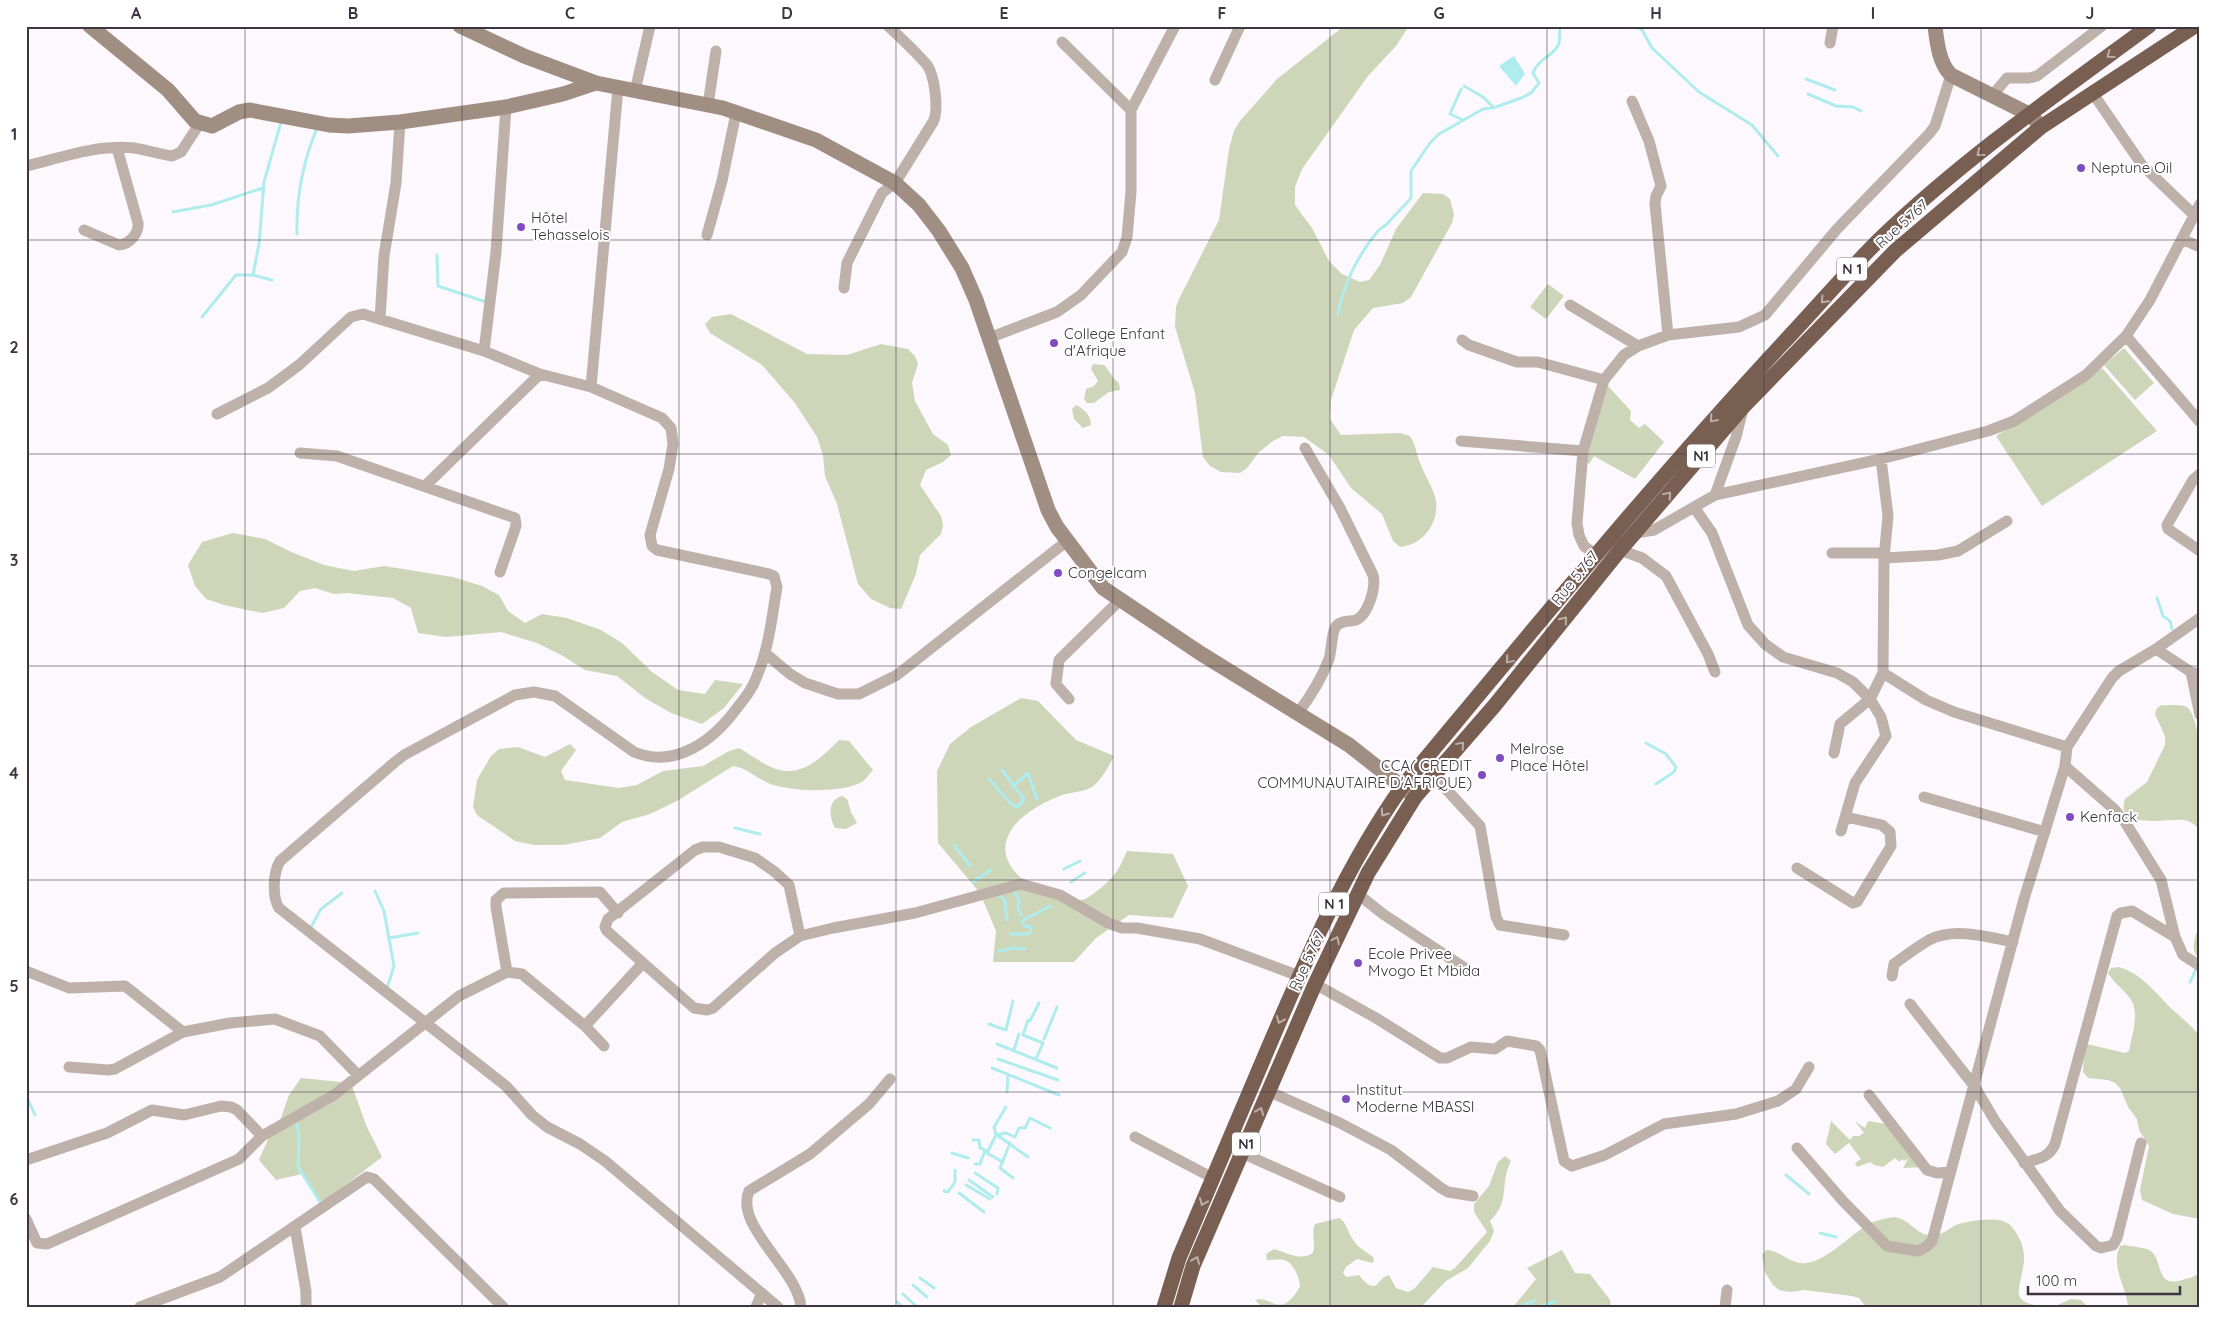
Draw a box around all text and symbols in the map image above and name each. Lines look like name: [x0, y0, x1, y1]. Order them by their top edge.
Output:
text: A: [131, 3, 142, 23]
text: B: [348, 3, 358, 23]
text: C: [565, 3, 575, 23]
text: D: [781, 3, 793, 23]
text: E: [999, 3, 1009, 23]
text: F: [1218, 3, 1227, 23]
text: G: [1433, 3, 1445, 23]
text: H: [1650, 3, 1662, 23]
text: I: [1871, 3, 1875, 23]
text: J: [2086, 3, 2094, 23]
one-way arrow: [2106, 49, 2116, 58]
text: 1: [11, 124, 17, 144]
one-way arrow: [1976, 147, 1986, 156]
place label: Neptune Oil: [2091, 158, 2173, 177]
marker: Neptune Oil: [2075, 162, 2087, 174]
street label: Rue 5.767: [1871, 195, 1932, 252]
place label: Hôtel Tehasselois: [531, 208, 610, 244]
marker: Hôtel Tehasselois: [515, 221, 527, 233]
road number: N 1: [1837, 258, 1867, 280]
one-way arrow: [1821, 294, 1830, 303]
place label: College Enfant d'Afrique: [1064, 324, 1165, 360]
text: 2: [9, 337, 19, 357]
marker: College Enfant d'Afrique: [1048, 337, 1060, 349]
one-way arrow: [1710, 413, 1719, 422]
road number: N1: [1687, 444, 1715, 468]
one-way arrow: [1663, 492, 1672, 501]
street label: Rue 5.767: [1547, 546, 1602, 609]
text: 3: [10, 550, 18, 570]
place label: Congelcam: [1068, 563, 1147, 582]
marker: Congelcam: [1052, 567, 1064, 579]
one-way arrow: [1558, 617, 1566, 626]
one-way arrow: [1505, 654, 1514, 663]
place label: Melrose Place Hôtel: [1510, 739, 1589, 775]
one-way arrow: [1455, 742, 1464, 751]
marker: Melrose Place Hôtel: [1494, 752, 1506, 764]
place label: CCA( CREDIT COMMUNAUTAIRE D'AFRIQUE): [1257, 756, 1472, 792]
text: 4: [9, 763, 19, 783]
marker: CCA( CREDIT COMMUNAUTAIRE D'AFRIQUE): [1476, 769, 1488, 781]
one-way arrow: [1381, 807, 1390, 817]
place label: Kenfack: [2080, 807, 2137, 826]
marker: Kenfack: [2064, 811, 2076, 823]
road number: N 1: [1319, 892, 1349, 916]
street label: Rue 5.767: [1284, 927, 1329, 994]
one-way arrow: [1330, 936, 1340, 945]
place label: Ecole Privee Mvogo Et Mbida: [1368, 944, 1480, 980]
marker: Ecole Privee Mvogo Et Mbida: [1352, 957, 1364, 969]
text: 5: [9, 976, 19, 996]
one-way arrow: [1276, 1016, 1286, 1024]
place label: Institut Moderne MBASSI: [1356, 1080, 1475, 1116]
marker: Institut Moderne MBASSI: [1340, 1093, 1352, 1105]
one-way arrow: [1253, 1107, 1264, 1116]
road number: N1: [1232, 1132, 1260, 1156]
text: 6: [10, 1189, 19, 1209]
one-way arrow: [1199, 1197, 1209, 1206]
one-way arrow: [1190, 1256, 1200, 1265]
scale bar: [2028, 1263, 2181, 1295]
text: 100 m: [2036, 1271, 2077, 1290]

